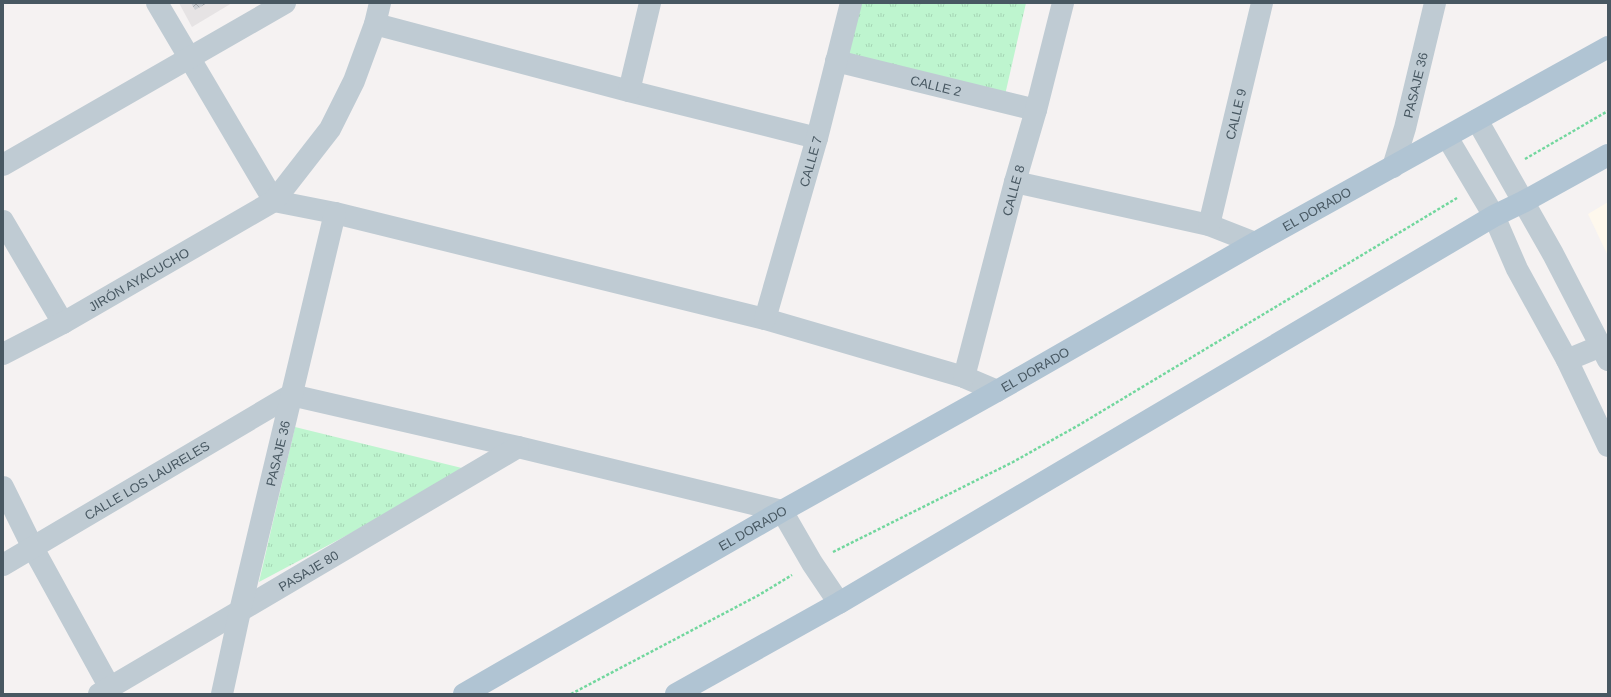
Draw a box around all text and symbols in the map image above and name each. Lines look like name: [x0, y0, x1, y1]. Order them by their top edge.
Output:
street label: PASAJE 36: [1400, 51, 1430, 119]
street label: CALLE 2: [909, 72, 963, 99]
street label: CALLE 9: [1222, 87, 1249, 141]
street label: CALLE 7: [796, 134, 825, 188]
street label: CALLE 8: [999, 163, 1027, 217]
street label: EL DORADO: [1280, 184, 1354, 234]
street label: JIRÓN AYACUCHO: [86, 244, 192, 314]
street label: EL DORADO: [998, 344, 1072, 395]
street label: PASAJE 36: [263, 419, 293, 488]
street label: CALLE LOS LAURELES: [82, 437, 212, 523]
street label: EL DORADO: [716, 502, 789, 553]
street label: PASAJE 80: [276, 547, 341, 594]

